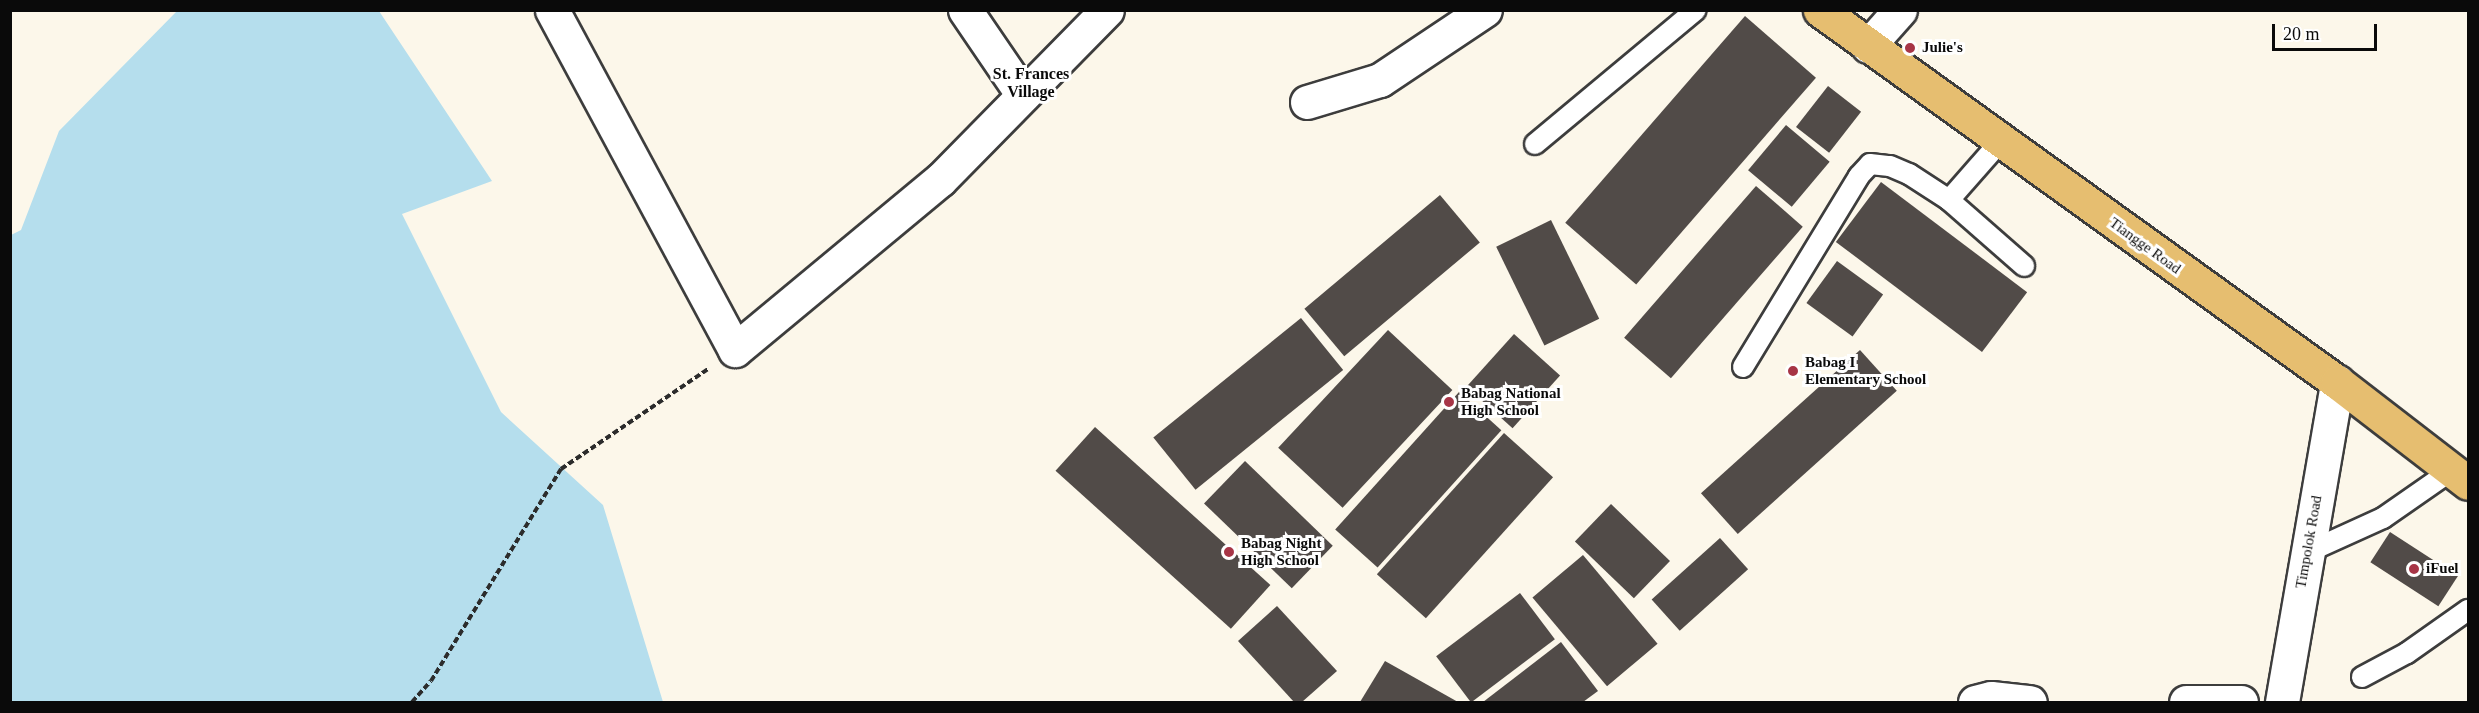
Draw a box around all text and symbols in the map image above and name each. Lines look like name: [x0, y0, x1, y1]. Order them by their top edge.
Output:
scale bar: [2275, 12, 2380, 50]
text: 20 m: [2283, 24, 2320, 44]
place label: Julie's: [1922, 39, 1963, 57]
marker: Julie's: [1903, 41, 1917, 55]
district label: St. Frances Village: [993, 64, 1069, 102]
street label: Tiangge Road: [2106, 214, 2184, 278]
place label: Babag I Elementary School: [1805, 353, 1926, 388]
marker: Babag I Elementary School: [1786, 364, 1800, 378]
place label: Babag National High School: [1461, 384, 1561, 419]
marker: Babag National High School: [1442, 395, 1456, 409]
street label: Timpolok Road: [2292, 494, 2326, 590]
place label: Babag Night High School: [1241, 534, 1321, 569]
marker: Babag Night High School: [1222, 545, 1236, 559]
place label: iFuel: [2426, 560, 2458, 578]
marker: iFuel: [2407, 562, 2421, 576]

